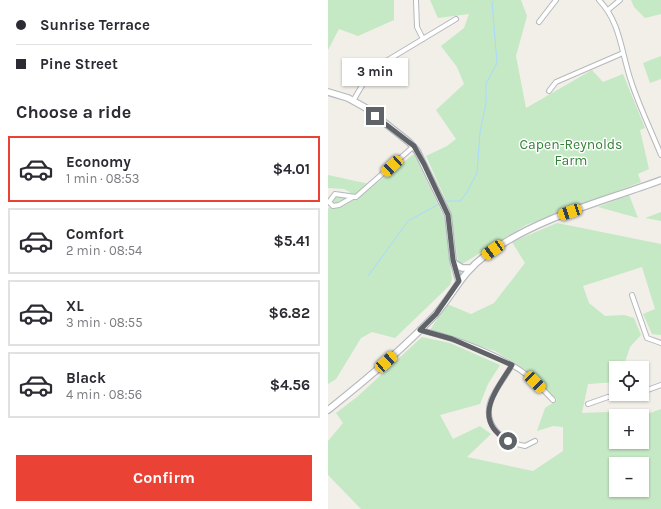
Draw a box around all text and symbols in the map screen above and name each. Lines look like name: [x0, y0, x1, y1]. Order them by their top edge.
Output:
text: Sunrise Terrace: [40, 16, 150, 34]
text: Pine Street: [40, 55, 118, 73]
callout: 3 min: [342, 58, 408, 86]
text: 3 min: [357, 64, 393, 79]
text: Choose a ride: [16, 101, 131, 123]
route end: [366, 107, 384, 125]
park label: Capen-Reynolds Farm: [520, 136, 622, 169]
icon: car: [18, 151, 54, 187]
text: Economy: [66, 153, 131, 171]
car: [379, 153, 405, 179]
text: $4.01: [273, 160, 310, 178]
text: 1 min · 08:53: [66, 171, 139, 186]
car: [557, 202, 583, 222]
icon: car: [18, 223, 54, 259]
text: Comfort: [66, 225, 124, 243]
text: $5.41: [273, 232, 310, 250]
car: [480, 238, 506, 262]
text: 2 min · 08:54: [66, 243, 142, 258]
icon: car: [18, 295, 54, 331]
text: XL: [66, 297, 84, 315]
text: $6.82: [269, 304, 310, 322]
text: 3 min · 08:55: [66, 315, 143, 330]
car: [373, 350, 399, 374]
map controls: [609, 361, 649, 497]
button: locate: [609, 361, 649, 401]
icon: car: [18, 367, 54, 403]
text: Black: [66, 369, 106, 387]
car: [522, 369, 548, 395]
text: $4.56: [270, 376, 310, 394]
text: 4 min · 08:56: [66, 387, 142, 402]
button: +: [609, 409, 649, 449]
route start: [499, 432, 517, 450]
button: Confirm: [16, 455, 312, 501]
button: −: [609, 457, 649, 497]

